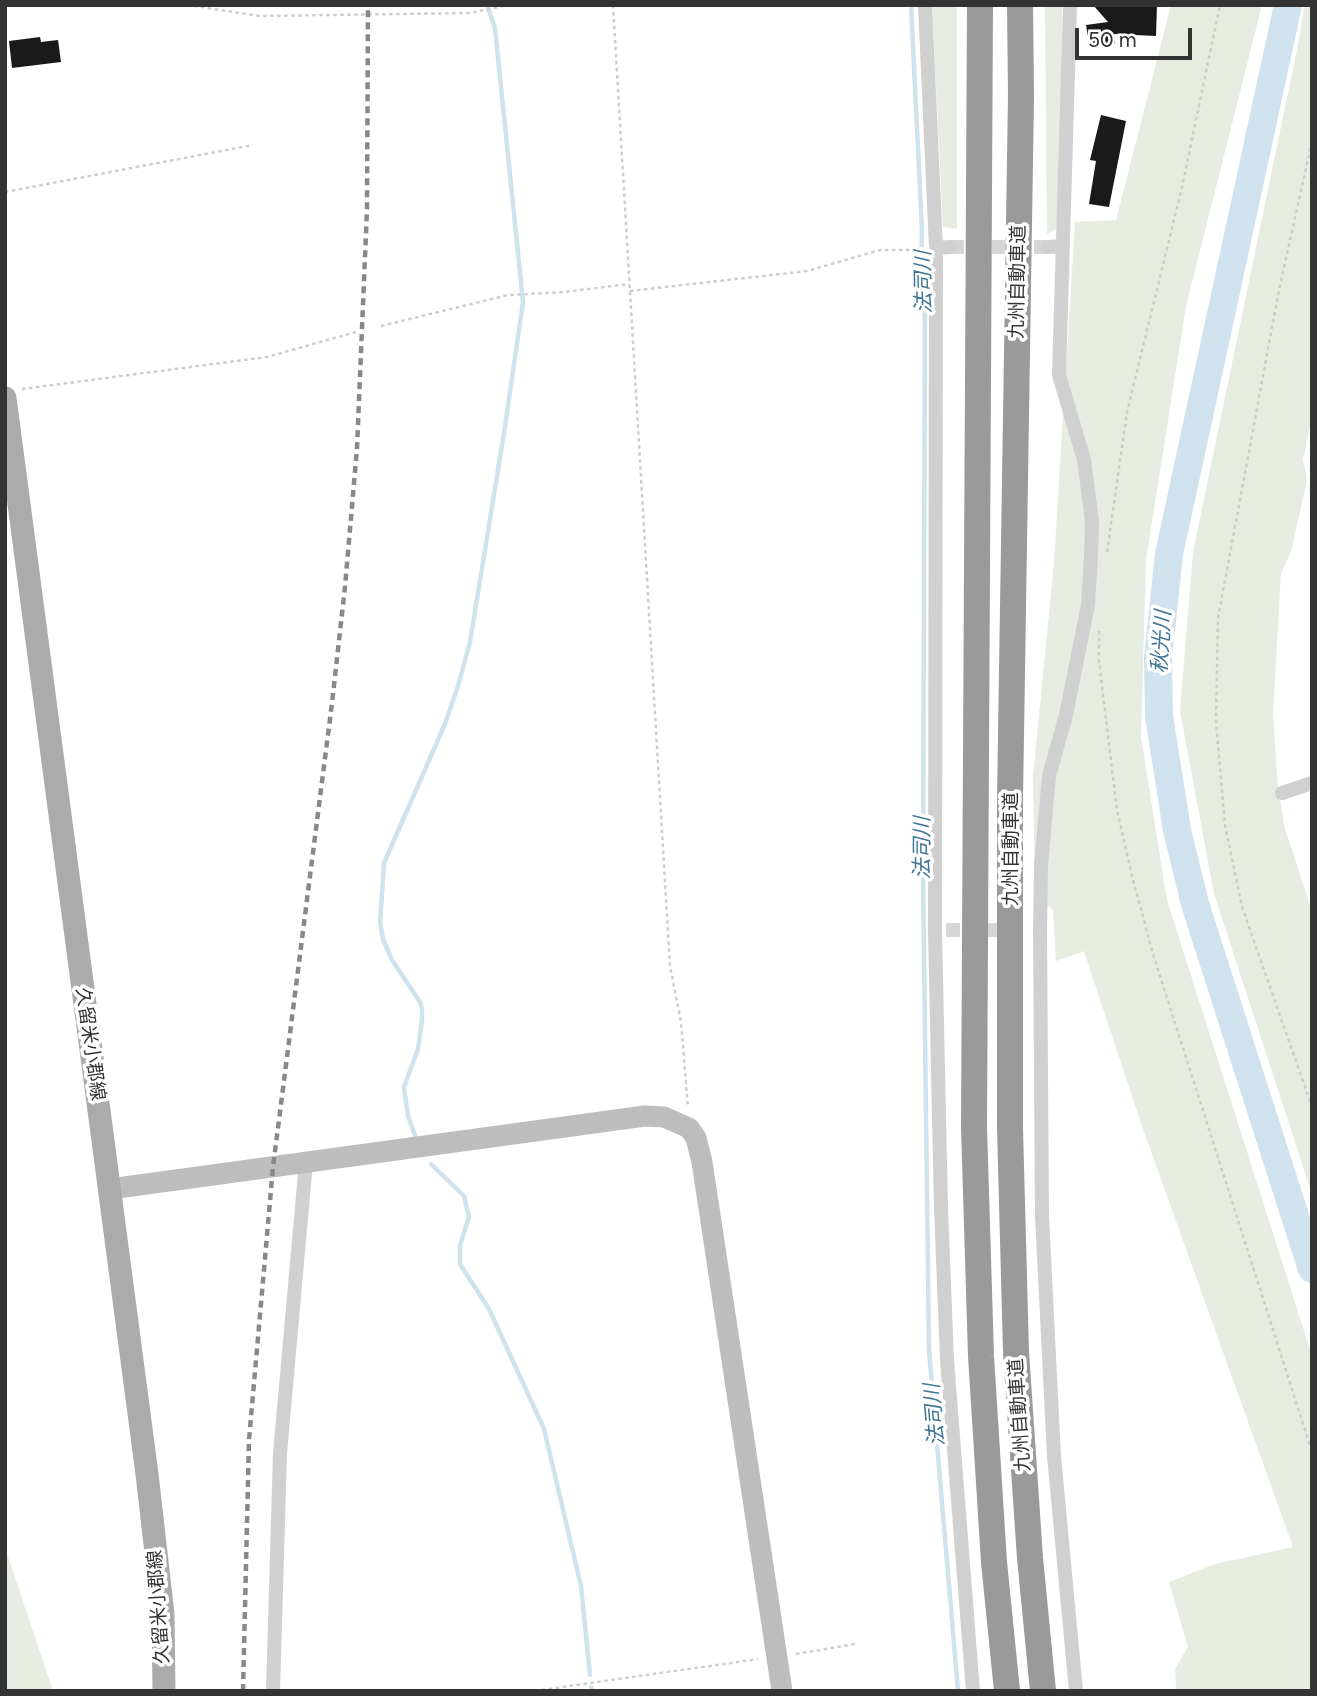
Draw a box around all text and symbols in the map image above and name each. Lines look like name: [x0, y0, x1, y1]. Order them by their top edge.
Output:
scale bar: [1079, 14, 1196, 58]
text: 50 m: [1088, 27, 1137, 52]
street label: 九州自動車道: [1006, 225, 1030, 339]
water label: 法司川: [911, 250, 937, 314]
water label: 秋光川: [1147, 610, 1177, 674]
street label: 九州自動車道: [1000, 792, 1022, 906]
water label: 法司川: [910, 817, 936, 879]
street label: 久留米小郡線: [71, 986, 109, 1102]
street label: 九州自動車道: [1005, 1357, 1035, 1473]
water label: 法司川: [920, 1383, 950, 1447]
street label: 久留米小郡線: [144, 1549, 174, 1665]

